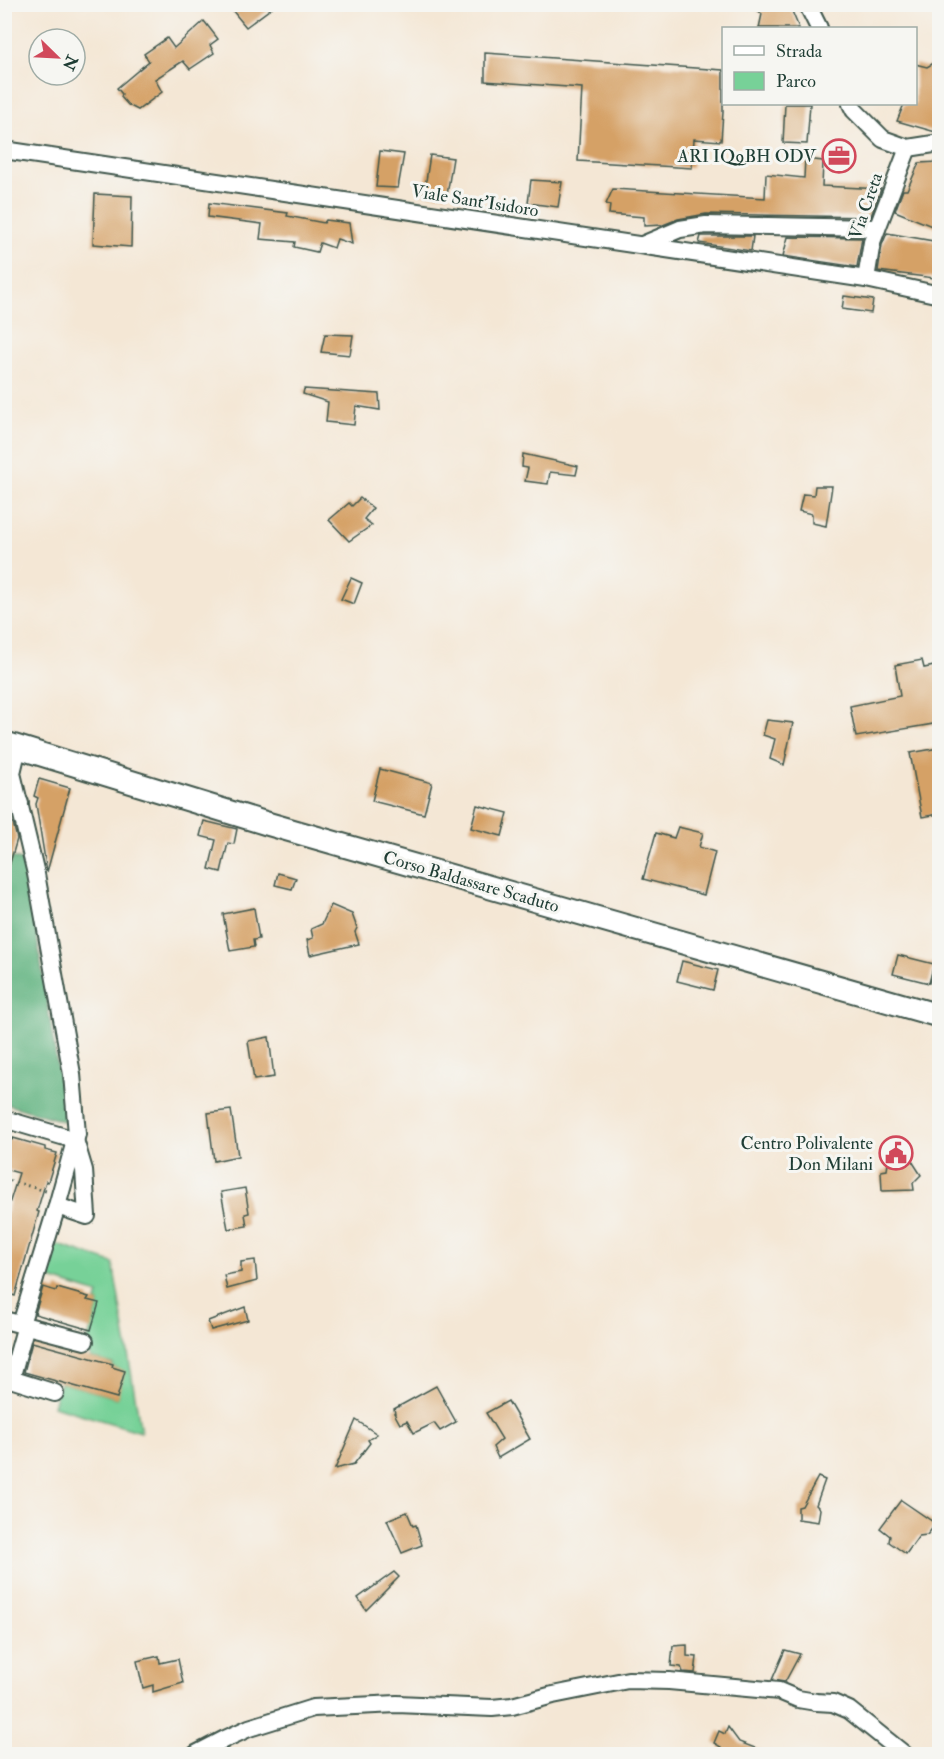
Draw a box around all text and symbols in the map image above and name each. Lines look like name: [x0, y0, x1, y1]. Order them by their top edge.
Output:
north arrow: [27, 27, 87, 87]
legend: [722, 27, 917, 105]
text: Strada: [776, 40, 823, 63]
text: N: [57, 51, 82, 74]
text: Parco: [776, 70, 816, 93]
office icon: ARI IQ9BH ODV: [821, 138, 857, 174]
place label: ARI IQ9BH ODV: [676, 145, 817, 168]
street label: Via Creta: [844, 169, 888, 242]
street label: Viale Sant'Isidoro: [410, 180, 541, 222]
street label: Corso Baldassare Scaduto: [380, 846, 562, 918]
place label: Centro Polivalente Don Milani: [741, 1132, 873, 1176]
public building icon: Centro Polivalente Don Milani: [878, 1135, 914, 1171]

